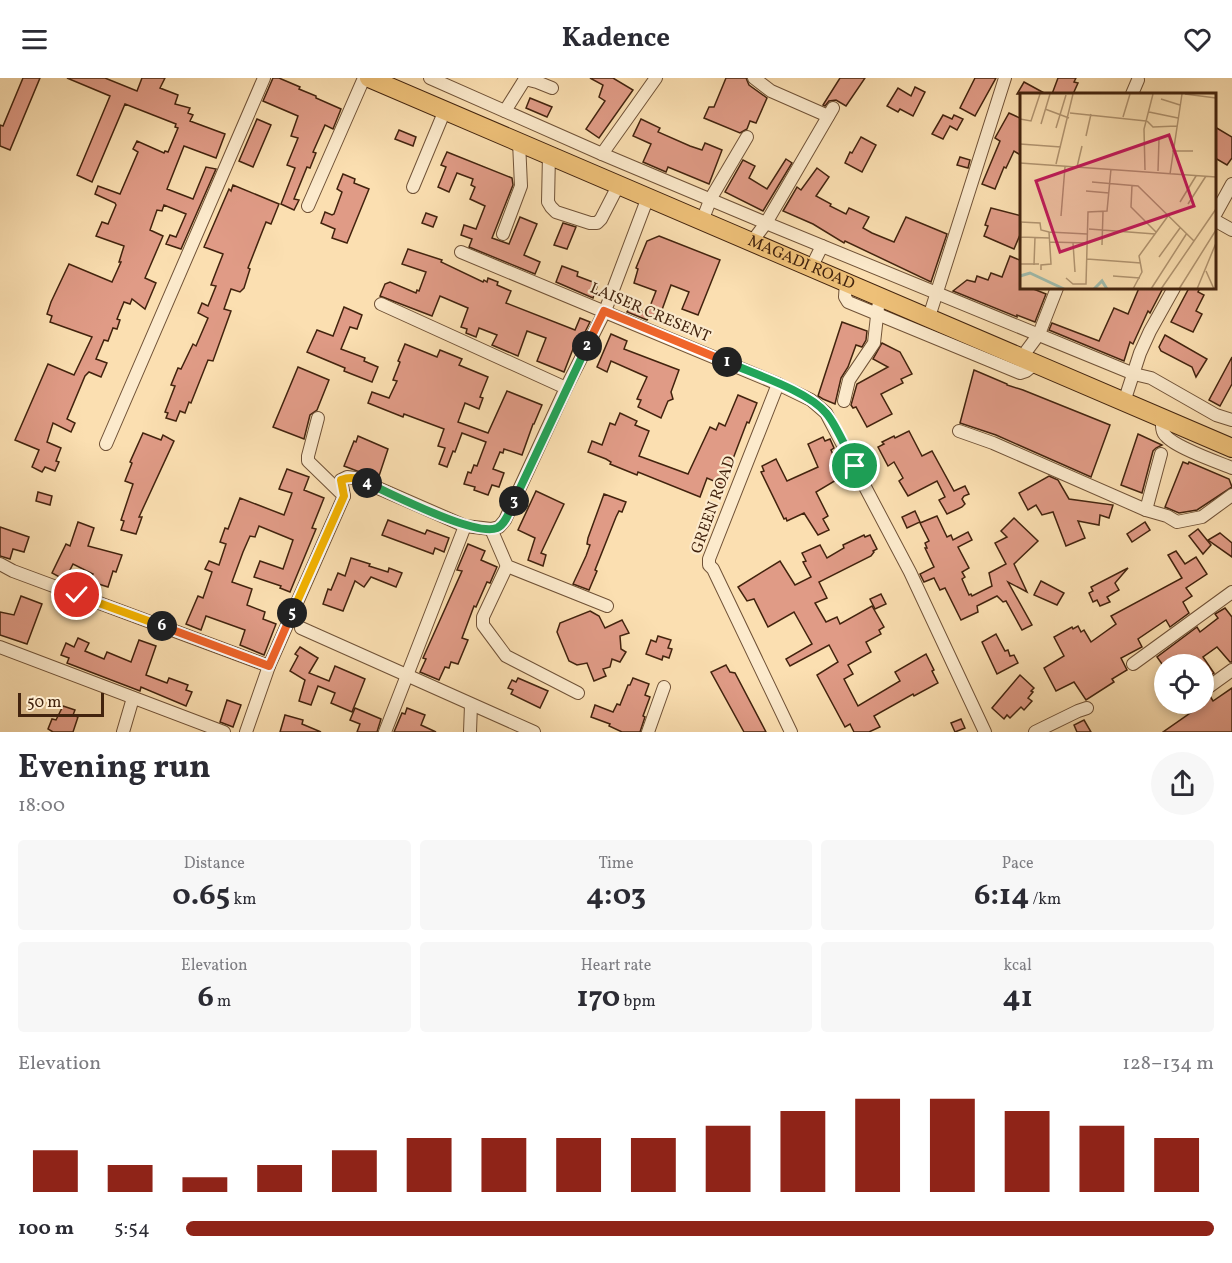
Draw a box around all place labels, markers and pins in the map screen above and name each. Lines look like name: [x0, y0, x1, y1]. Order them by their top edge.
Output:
pin: 2: [572, 331, 602, 361]
pin: 1: [712, 347, 742, 377]
pin: [829, 440, 880, 491]
pin: 4: [352, 468, 382, 498]
pin: 3: [499, 486, 529, 516]
pin: [51, 569, 102, 620]
pin: 5: [277, 598, 307, 628]
pin: 6: [147, 611, 177, 641]

